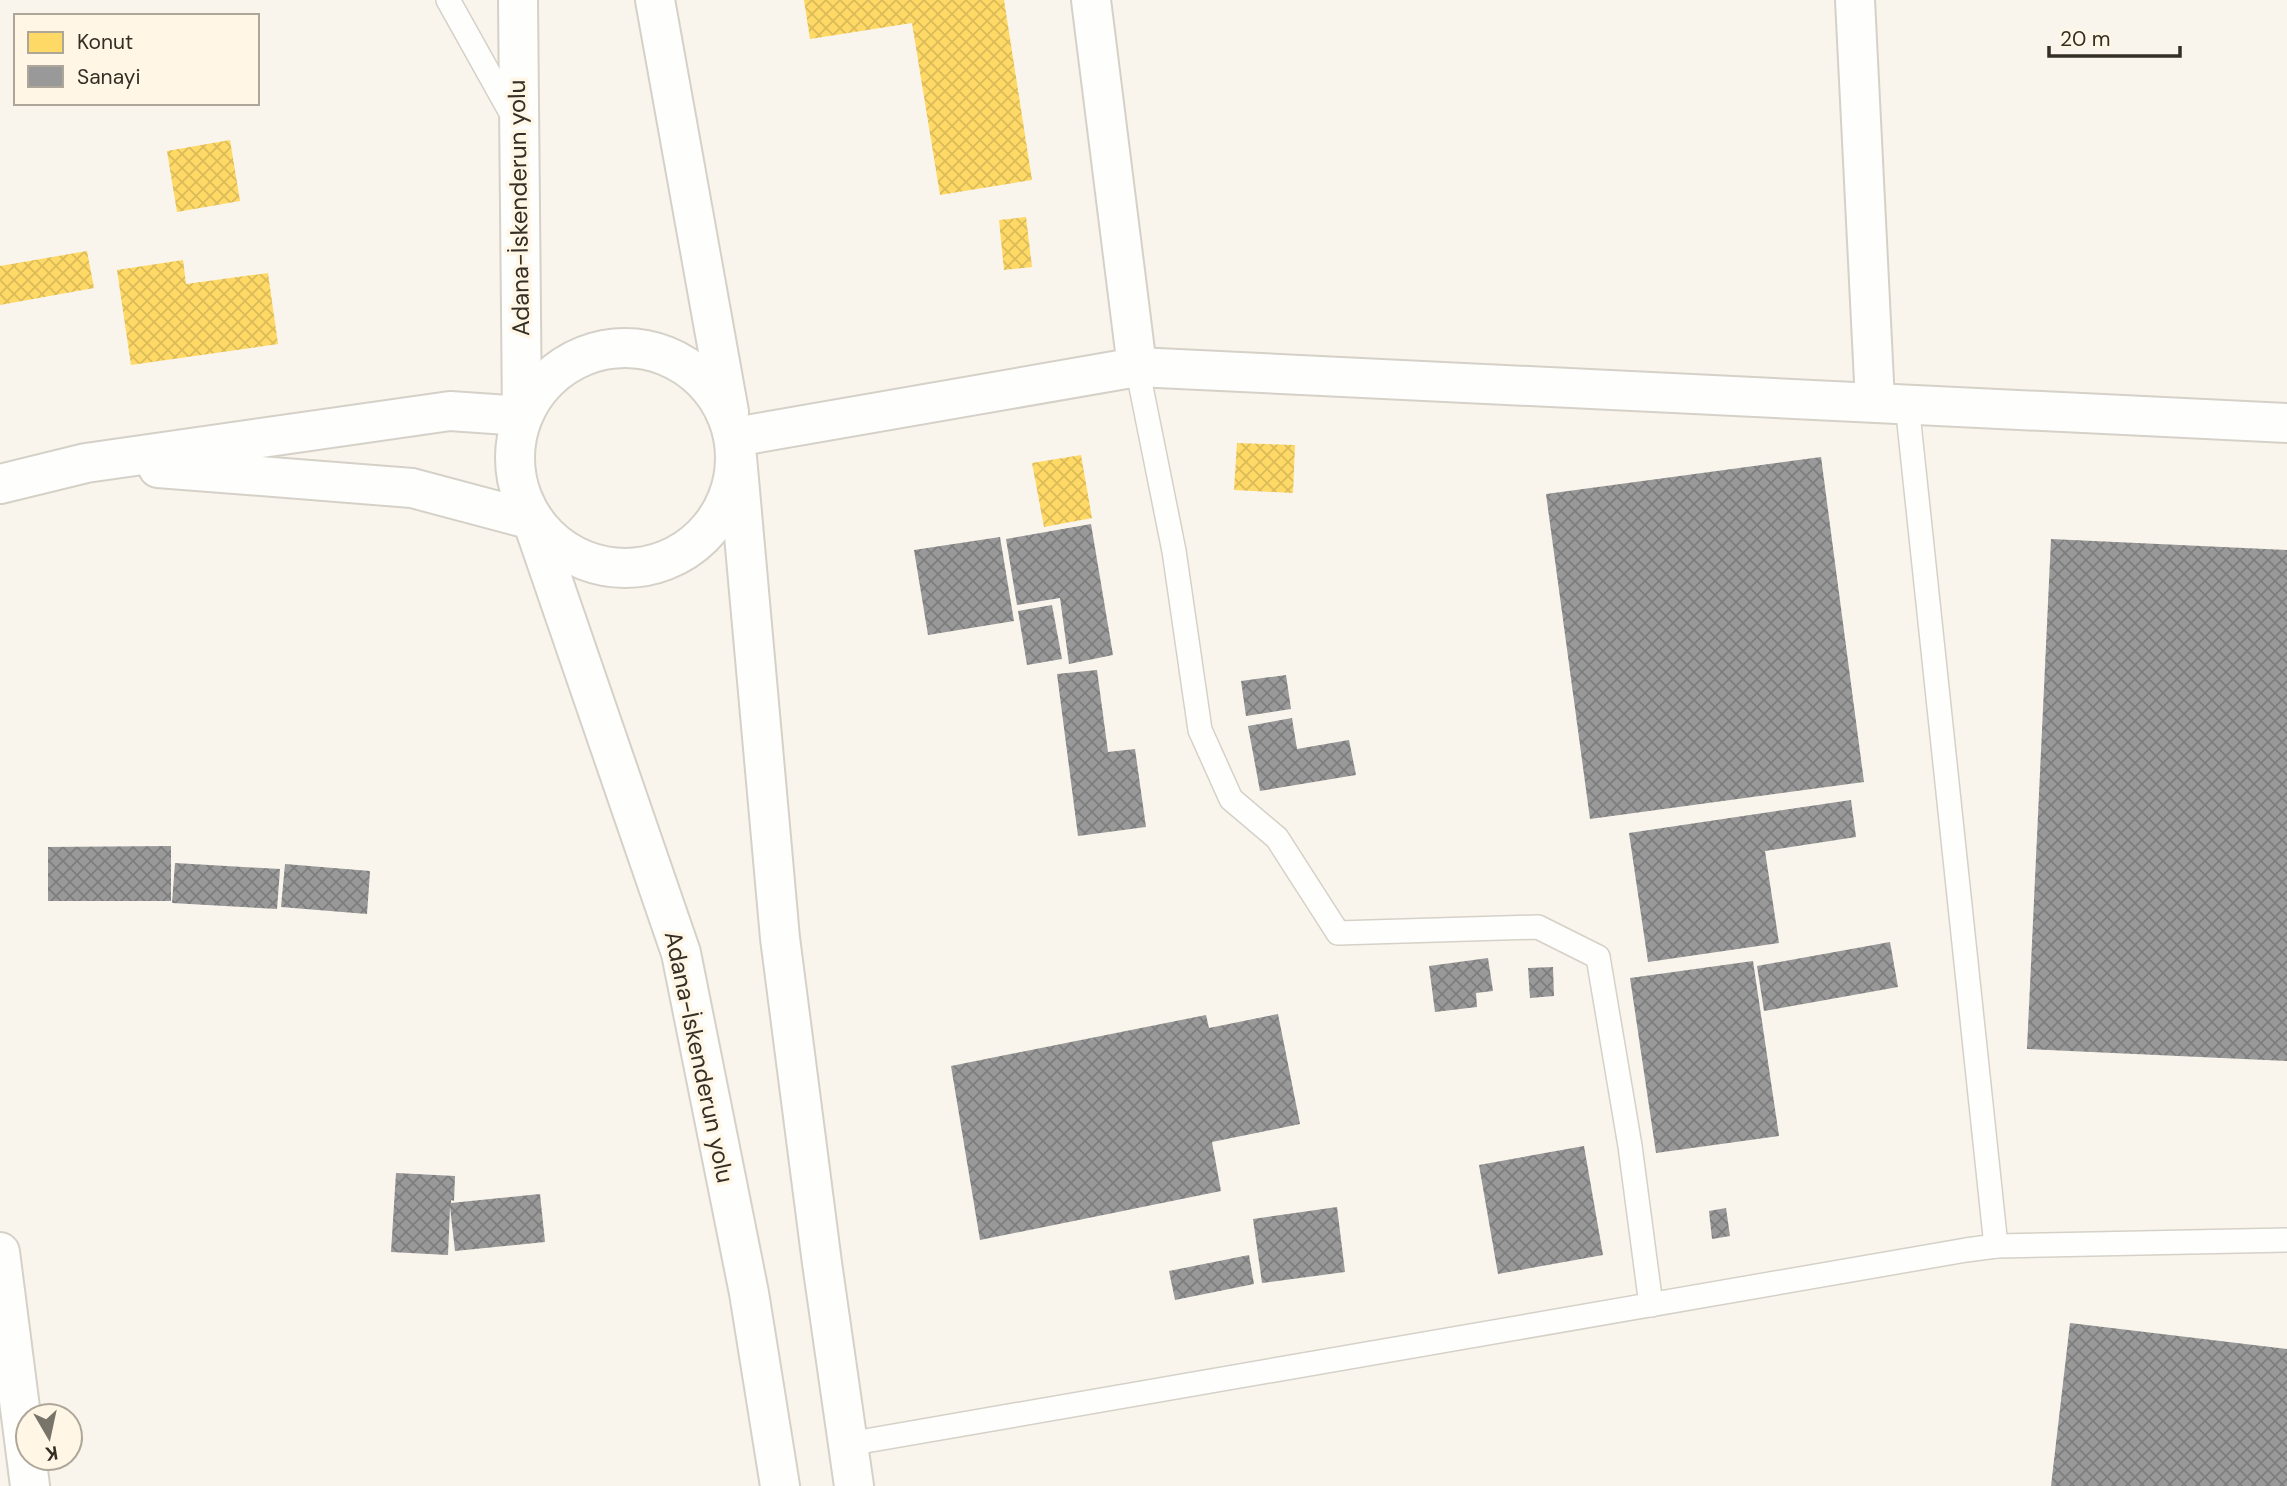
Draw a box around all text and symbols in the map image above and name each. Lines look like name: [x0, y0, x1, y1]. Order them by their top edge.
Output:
legend: [14, 14, 259, 105]
scale bar: [2049, 14, 2180, 58]
text: 20 m: [2060, 25, 2111, 53]
text: Konut: [77, 28, 133, 56]
text: Sanayi: [77, 63, 140, 91]
street label: Adana-İskenderun yolu: [501, 79, 536, 337]
street label: Adana-İskenderun yolu: [658, 928, 741, 1186]
north arrow: [14, 1402, 84, 1472]
text: K: [43, 1440, 60, 1467]

